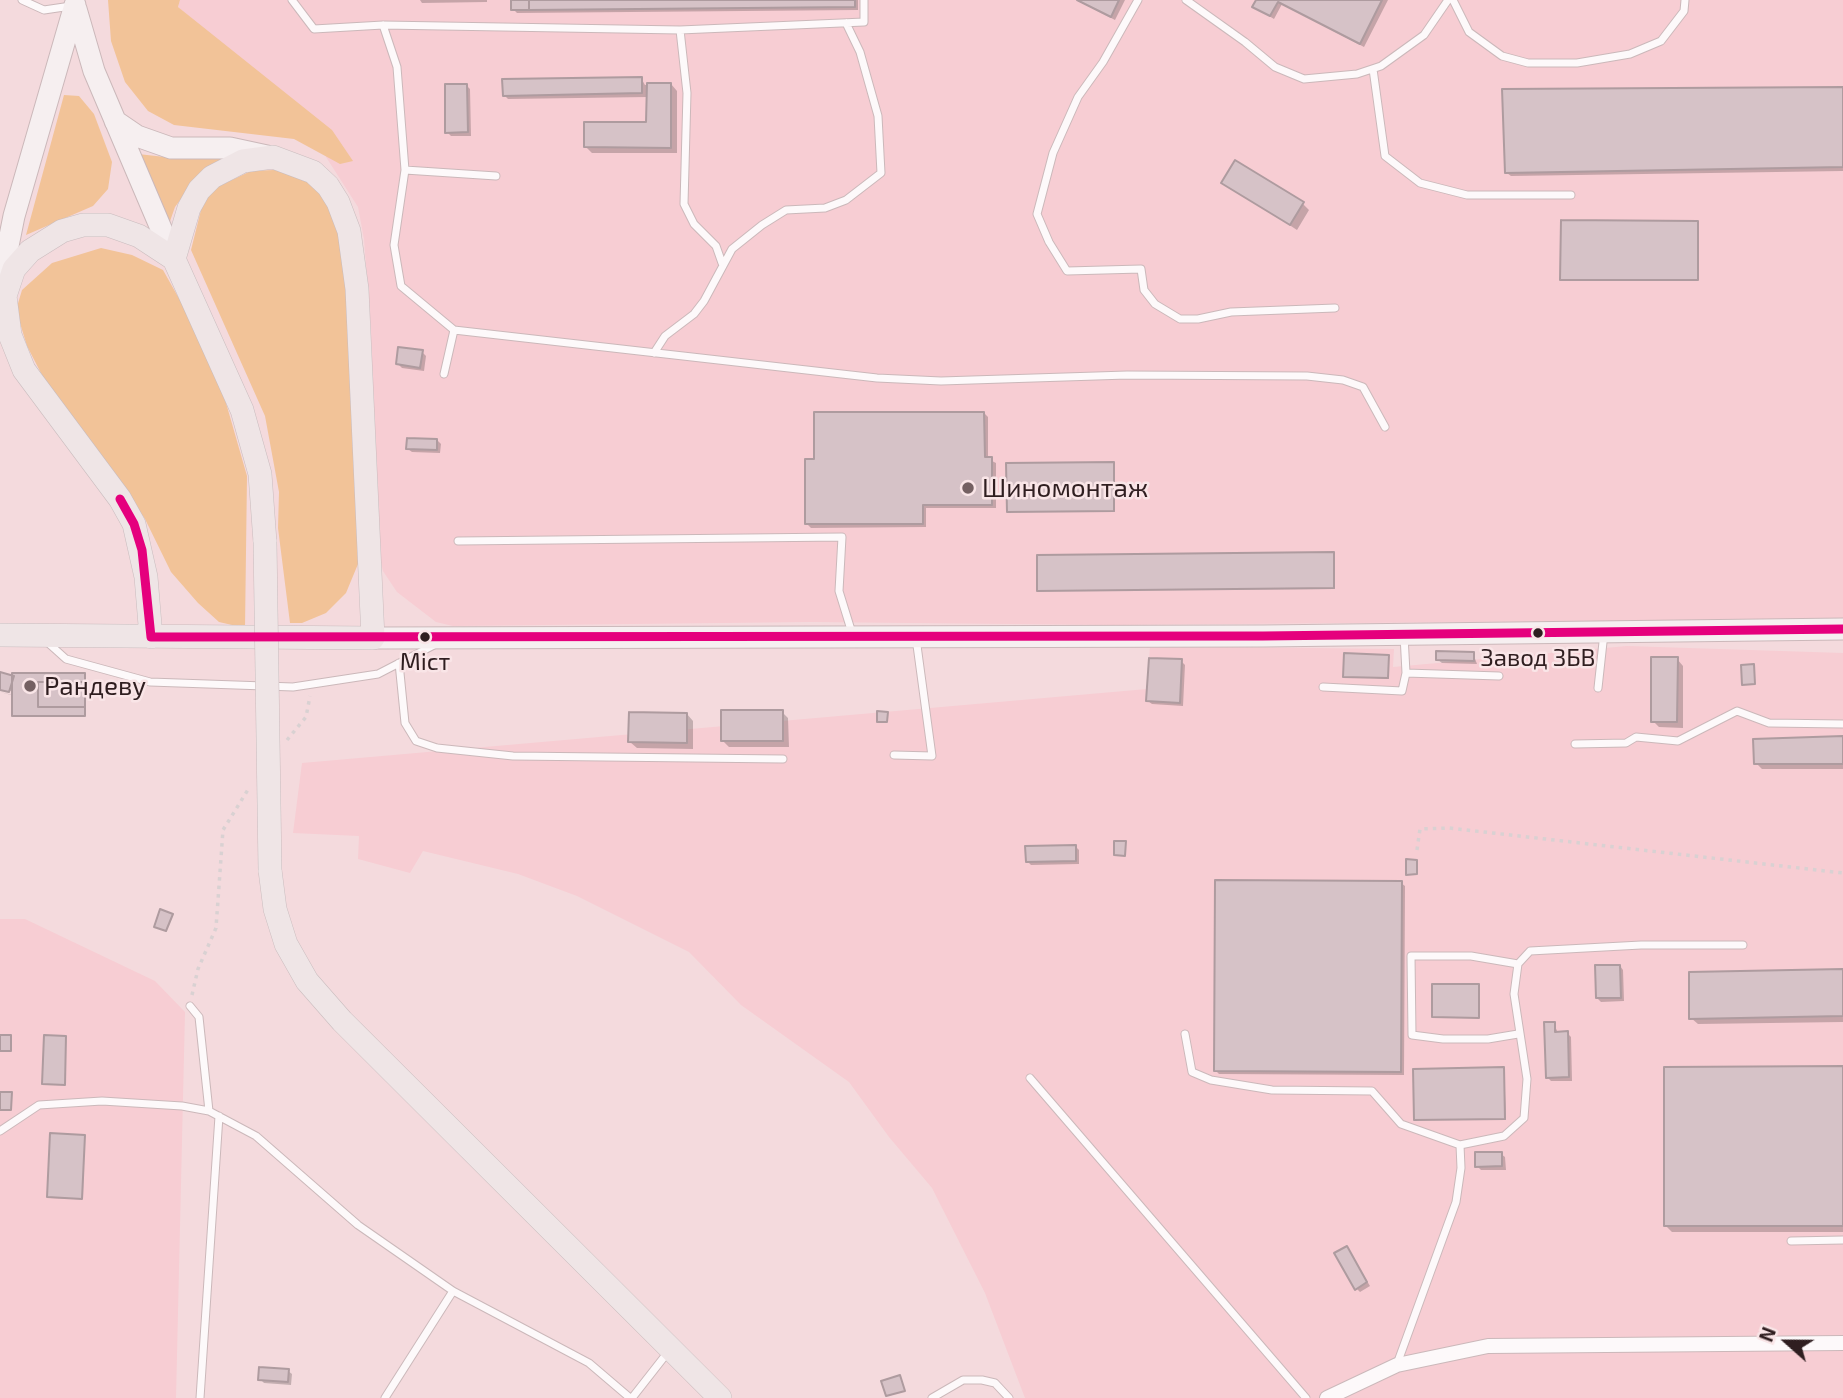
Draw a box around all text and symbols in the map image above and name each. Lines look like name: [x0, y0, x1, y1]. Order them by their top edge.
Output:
place label: Шиномонтаж: [982, 472, 1148, 504]
marker: Шиномонтаж: [960, 480, 976, 496]
marker: Завод ЗБВ: [1531, 626, 1545, 640]
marker: Міст: [418, 630, 432, 644]
place label: Завод ЗБВ: [1480, 644, 1596, 672]
place label: Міст: [400, 648, 450, 676]
place label: Рандеву: [44, 670, 146, 702]
marker: Рандеву: [22, 678, 38, 694]
north arrow: [1752, 1307, 1822, 1377]
text: N: [1754, 1324, 1780, 1345]

